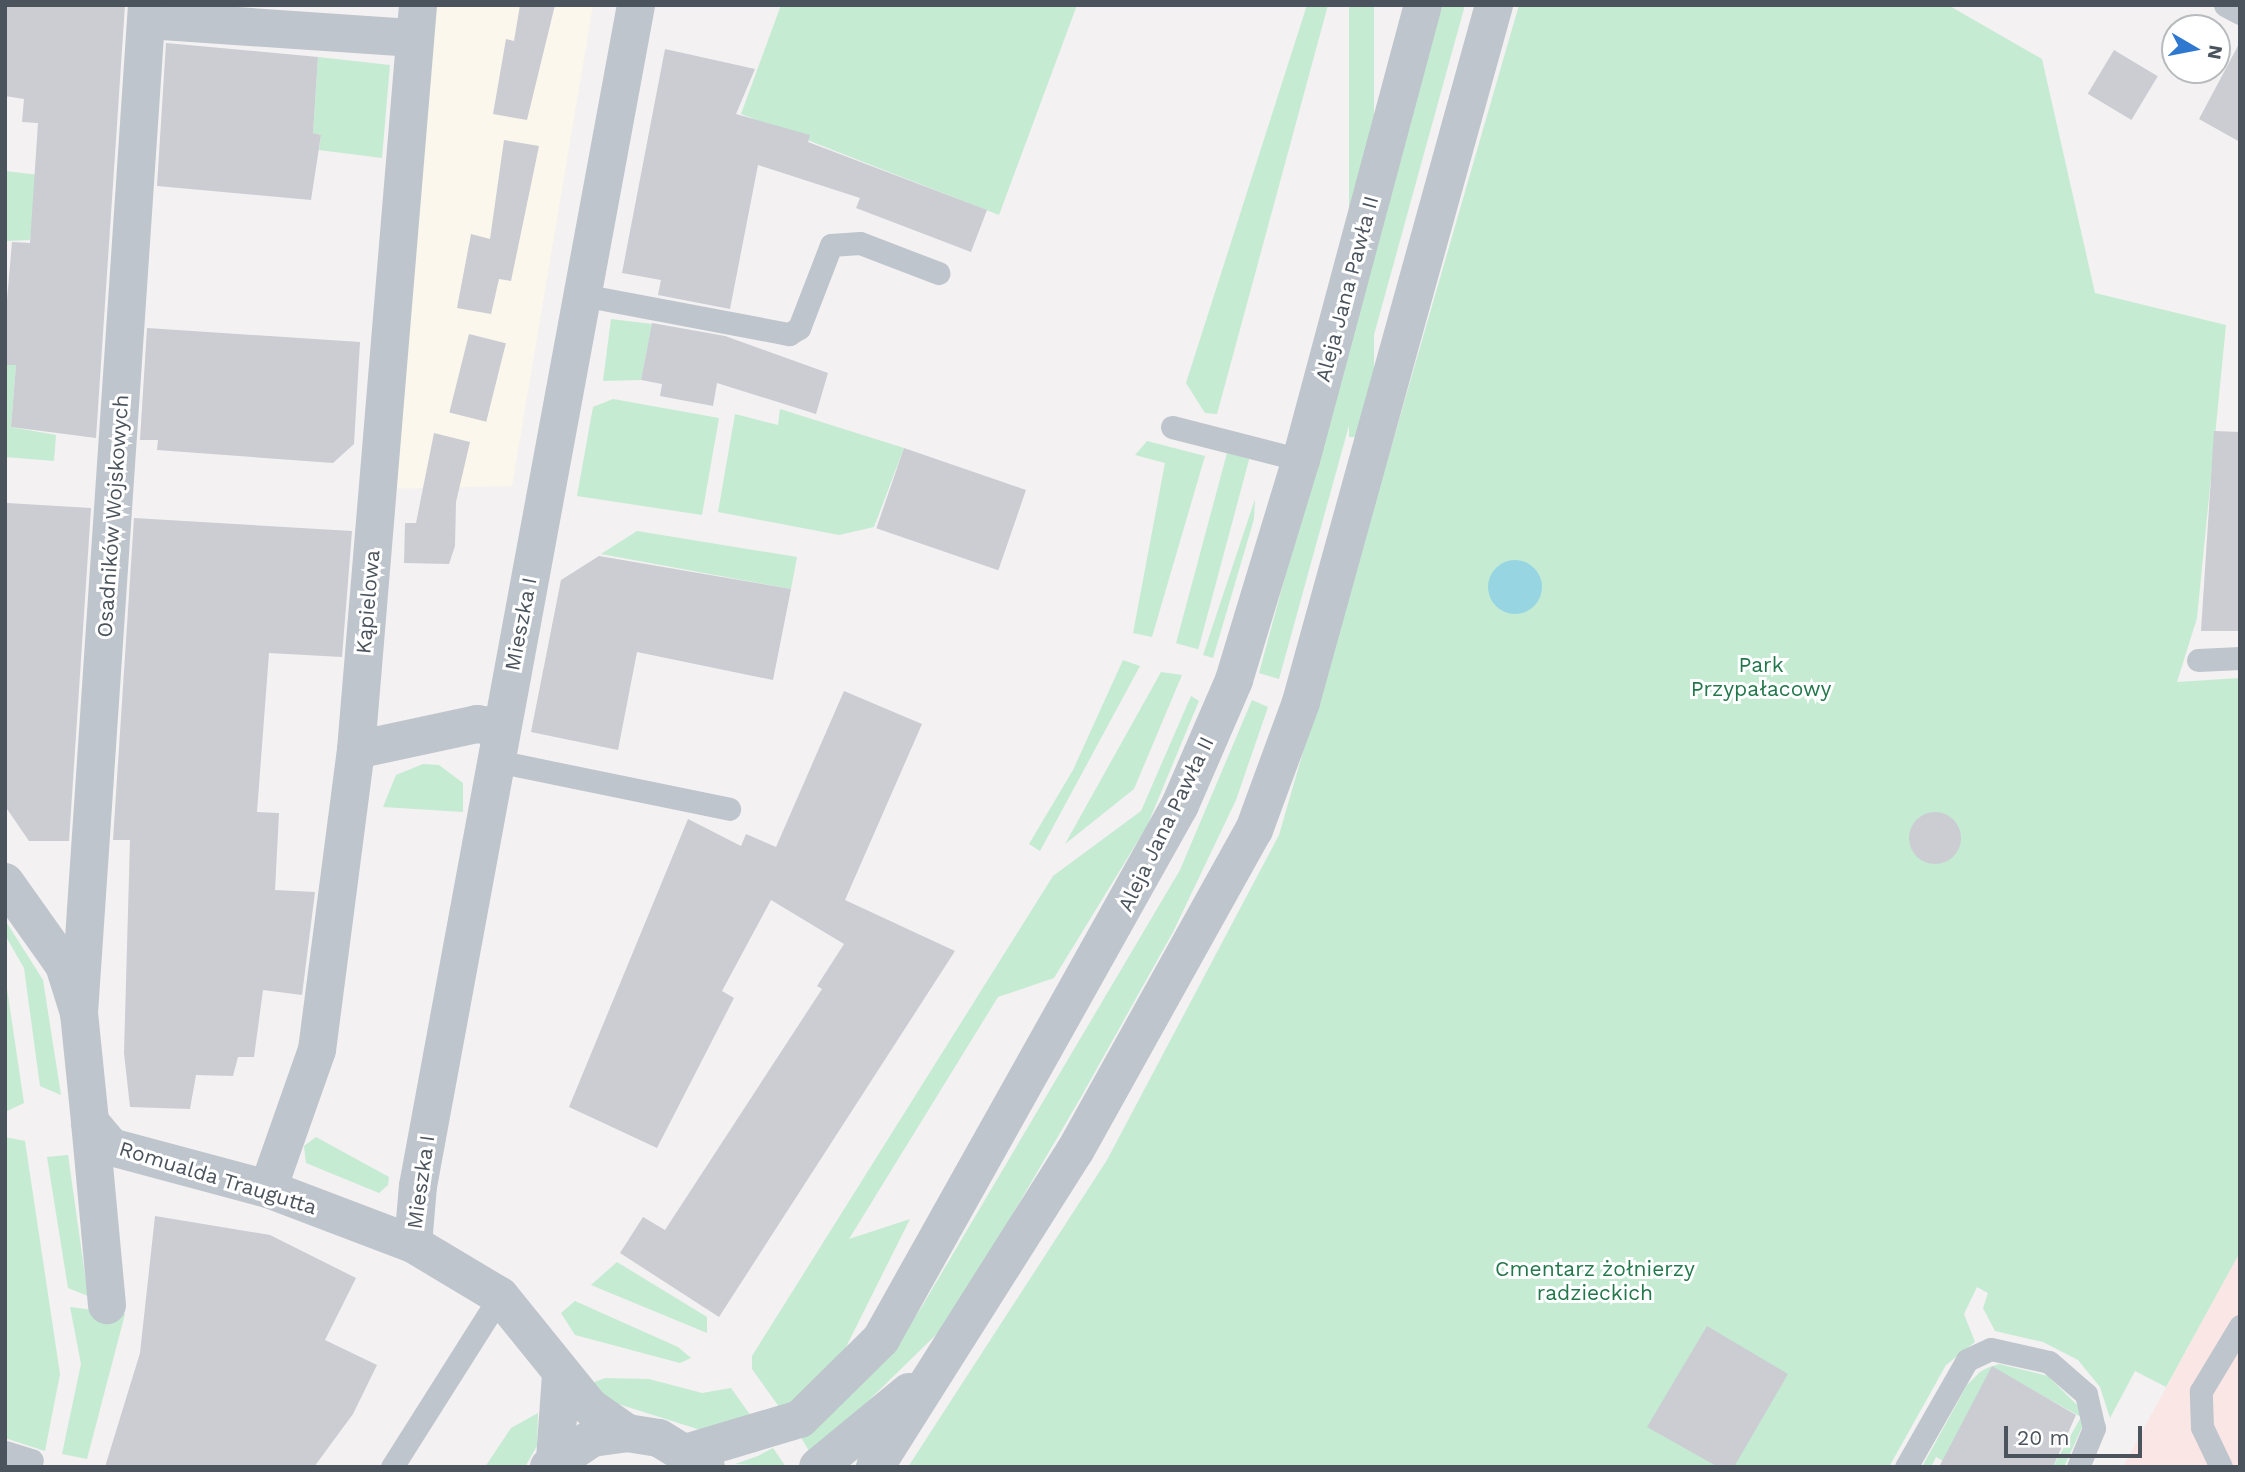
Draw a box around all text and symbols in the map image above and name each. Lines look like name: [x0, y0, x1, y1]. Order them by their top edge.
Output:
north arrow: [2161, 14, 2231, 84]
text: N: [2203, 43, 2228, 61]
street label: Aleja Jana Pawła II: [1310, 192, 1384, 386]
street label: Osadników Wojskowych: [92, 393, 134, 639]
street label: Kąpielowa: [351, 549, 385, 655]
street label: Mieszka I: [500, 575, 542, 673]
park label: Park Przypałacowy: [1691, 652, 1831, 702]
street label: Aleja Jana Pawła II: [1112, 731, 1220, 917]
street label: Mieszka I: [402, 1133, 440, 1231]
street label: Romualda Traugutta: [116, 1136, 320, 1220]
park label: Cmentarz żołnierzy radzieckich: [1495, 1256, 1695, 1306]
scale bar: [2007, 1412, 2145, 1456]
text: 20 m: [2017, 1425, 2069, 1450]

